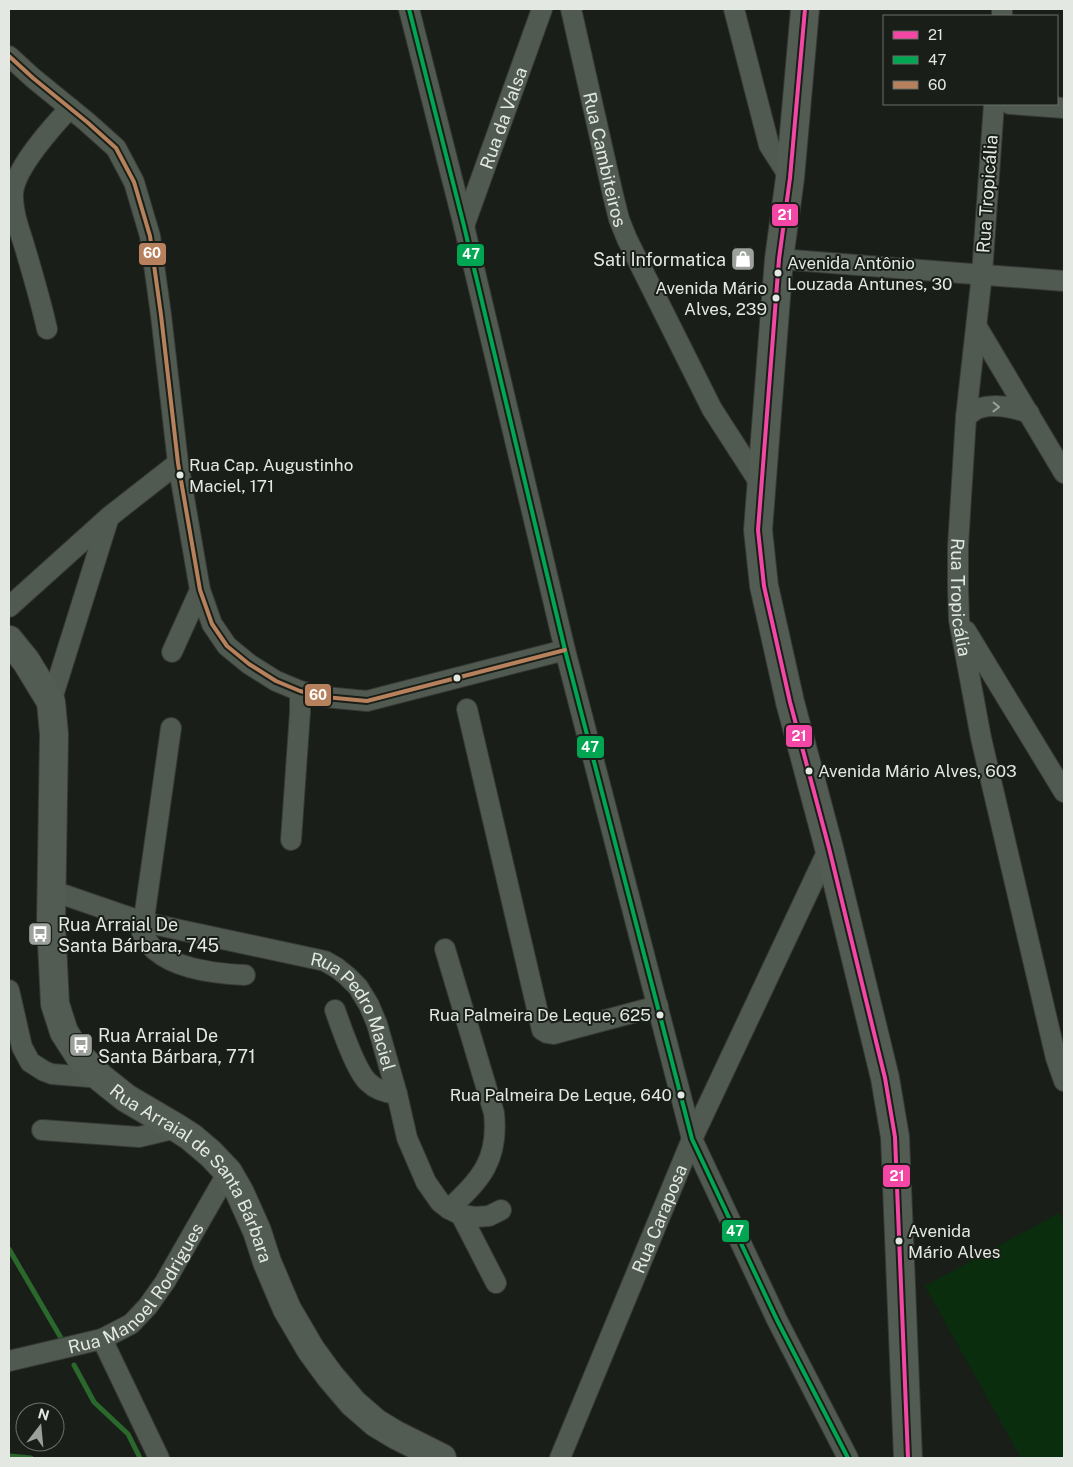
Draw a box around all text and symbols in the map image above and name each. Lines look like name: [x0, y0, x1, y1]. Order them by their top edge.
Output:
legend: [883, 15, 1058, 105]
text: 21: [928, 26, 943, 43]
text: 47: [928, 51, 946, 68]
street label: Rua da Valsa: [475, 64, 531, 172]
text: 60: [928, 76, 946, 93]
street label: Rua Cambiteiros: [580, 90, 631, 230]
street label: Rua Tropicália: [972, 134, 1002, 254]
line badge: 21: [771, 203, 799, 227]
text: 21: [778, 207, 792, 223]
line badge: 60: [138, 242, 167, 266]
line badge: 47: [456, 243, 485, 267]
text: 60: [143, 245, 161, 261]
text: 47: [462, 246, 480, 262]
shop icon: Sati Informatica: [730, 246, 756, 272]
place label: Sati Informatica: [593, 249, 726, 270]
place label: Avenida Antônio Louzada Antunes, 30: [787, 253, 952, 294]
marker: Avenida Antônio Louzada Antunes, 30: [773, 268, 783, 278]
place label: Avenida Mário Alves, 239: [655, 278, 767, 319]
marker: Avenida Mário Alves, 239: [771, 293, 781, 303]
one-way arrow: [993, 402, 1001, 412]
place label: Rua Cap. Augustinho Maciel, 171: [189, 455, 353, 496]
marker: Rua Cap. Augustinho Maciel, 171: [175, 470, 185, 480]
street label: Rua Tropicália: [947, 537, 976, 658]
unlabelled marker: [452, 673, 462, 683]
line badge: 60: [304, 683, 332, 707]
text: 60: [309, 687, 327, 703]
line badge: 21: [785, 724, 813, 748]
text: 21: [792, 728, 806, 744]
line badge: 47: [576, 735, 605, 759]
text: 47: [581, 739, 599, 755]
place label: Avenida Mário Alves, 603: [818, 761, 1017, 781]
marker: Avenida Mário Alves, 603: [804, 766, 814, 776]
place label: Rua Arraial De Santa Bárbara, 745: [58, 914, 219, 956]
bus stop icon: Rua Arraial De Santa Bárbara, 745: [27, 921, 53, 947]
street label: Rua Pedro Maciel: [309, 948, 400, 1073]
place label: Rua Palmeira De Leque, 625: [429, 1005, 651, 1025]
marker: Rua Palmeira De Leque, 625: [655, 1010, 665, 1020]
place label: Rua Arraial De Santa Bárbara, 771: [98, 1025, 256, 1067]
bus stop icon: Rua Arraial De Santa Bárbara, 771: [68, 1032, 94, 1058]
street label: Rua Arraial de Santa Bárbara: [106, 1079, 277, 1265]
place label: Rua Palmeira De Leque, 640: [450, 1085, 672, 1105]
marker: Rua Palmeira De Leque, 640: [676, 1090, 686, 1100]
street label: Rua Caraposa: [627, 1161, 691, 1276]
line badge: 21: [882, 1164, 911, 1188]
text: 21: [890, 1168, 904, 1184]
street label: Rua Manoel Rodrigues: [66, 1219, 207, 1357]
line badge: 47: [721, 1219, 750, 1243]
place label: Avenida Mário Alves: [908, 1221, 1000, 1262]
text: 47: [726, 1223, 744, 1239]
marker: Avenida Mário Alves: [894, 1236, 904, 1246]
north arrow: [15, 1402, 65, 1452]
text: N: [36, 1405, 51, 1424]

